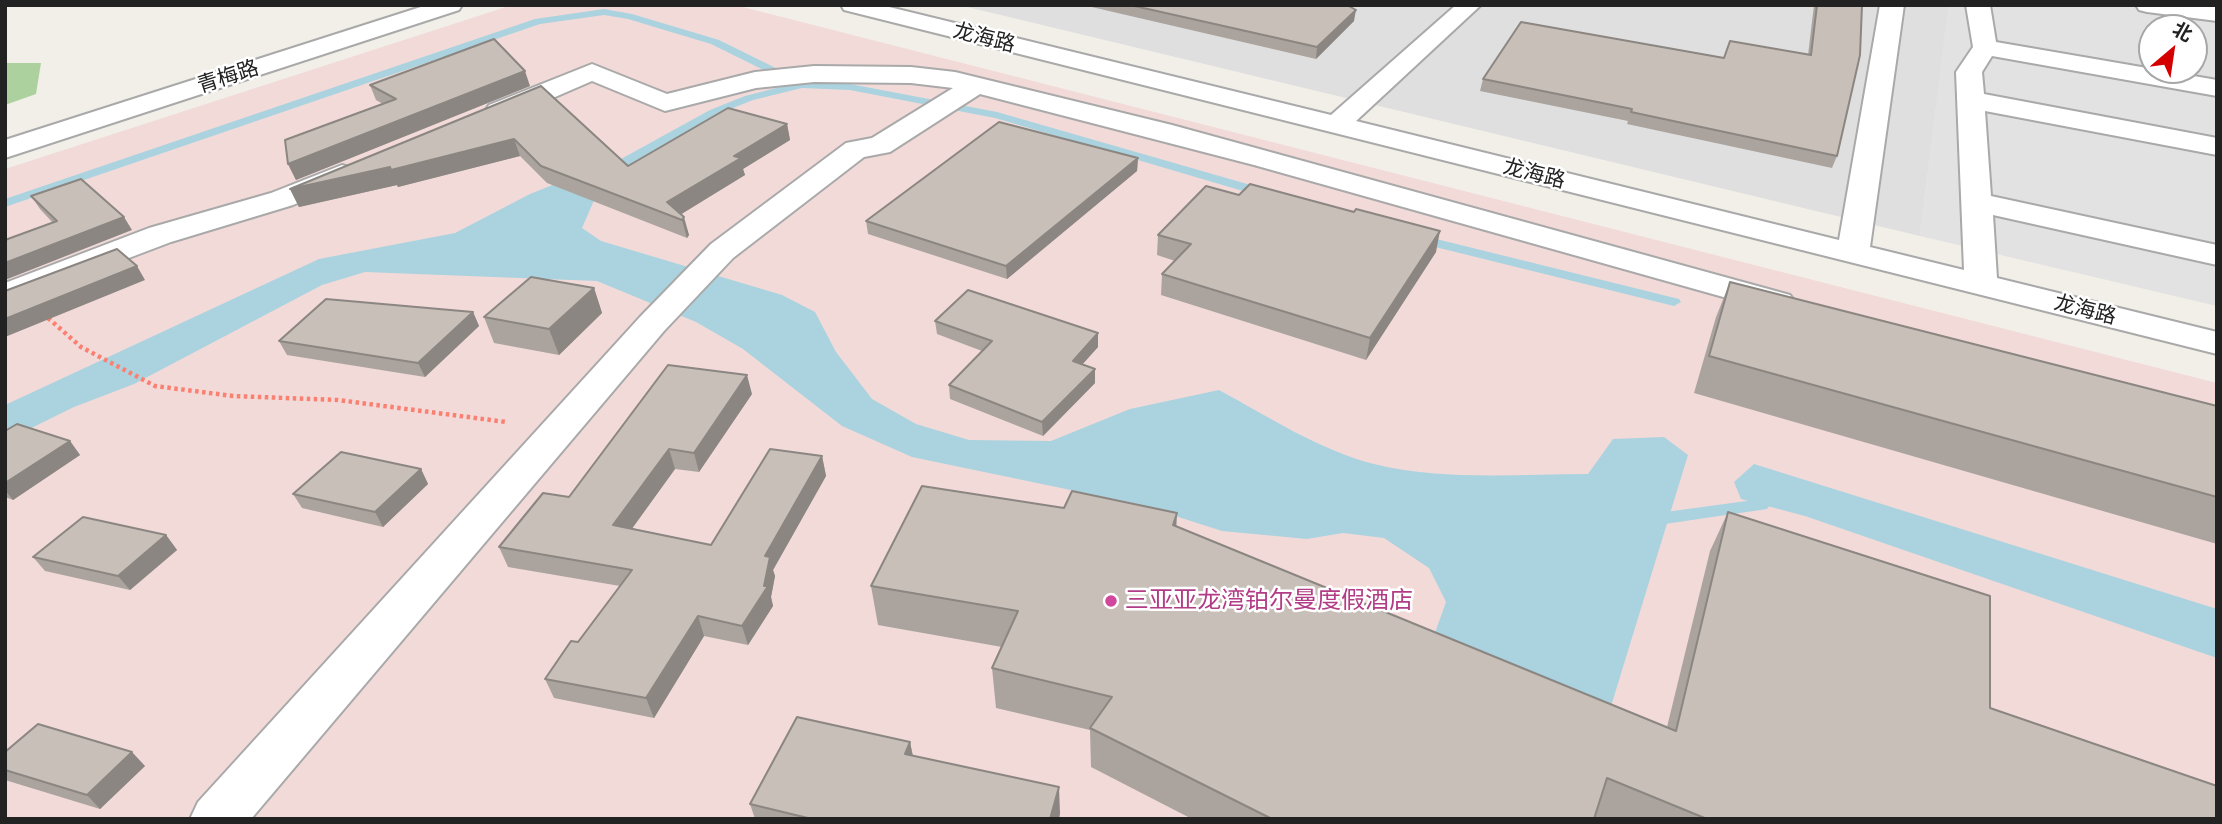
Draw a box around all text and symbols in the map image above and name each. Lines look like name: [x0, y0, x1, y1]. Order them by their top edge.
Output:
north arrow: [2138, 14, 2208, 84]
text: 北: [2169, 17, 2196, 47]
street label: 龙海路: [950, 18, 1018, 58]
street label: 青梅路: [194, 55, 262, 99]
street label: 龙海路: [1500, 154, 1568, 194]
street label: 龙海路: [2051, 290, 2119, 330]
place label: 三亚亚龙湾铂尔曼度假酒店: [1125, 587, 1413, 615]
marker: 三亚亚龙湾铂尔曼度假酒店: [1103, 593, 1119, 609]

